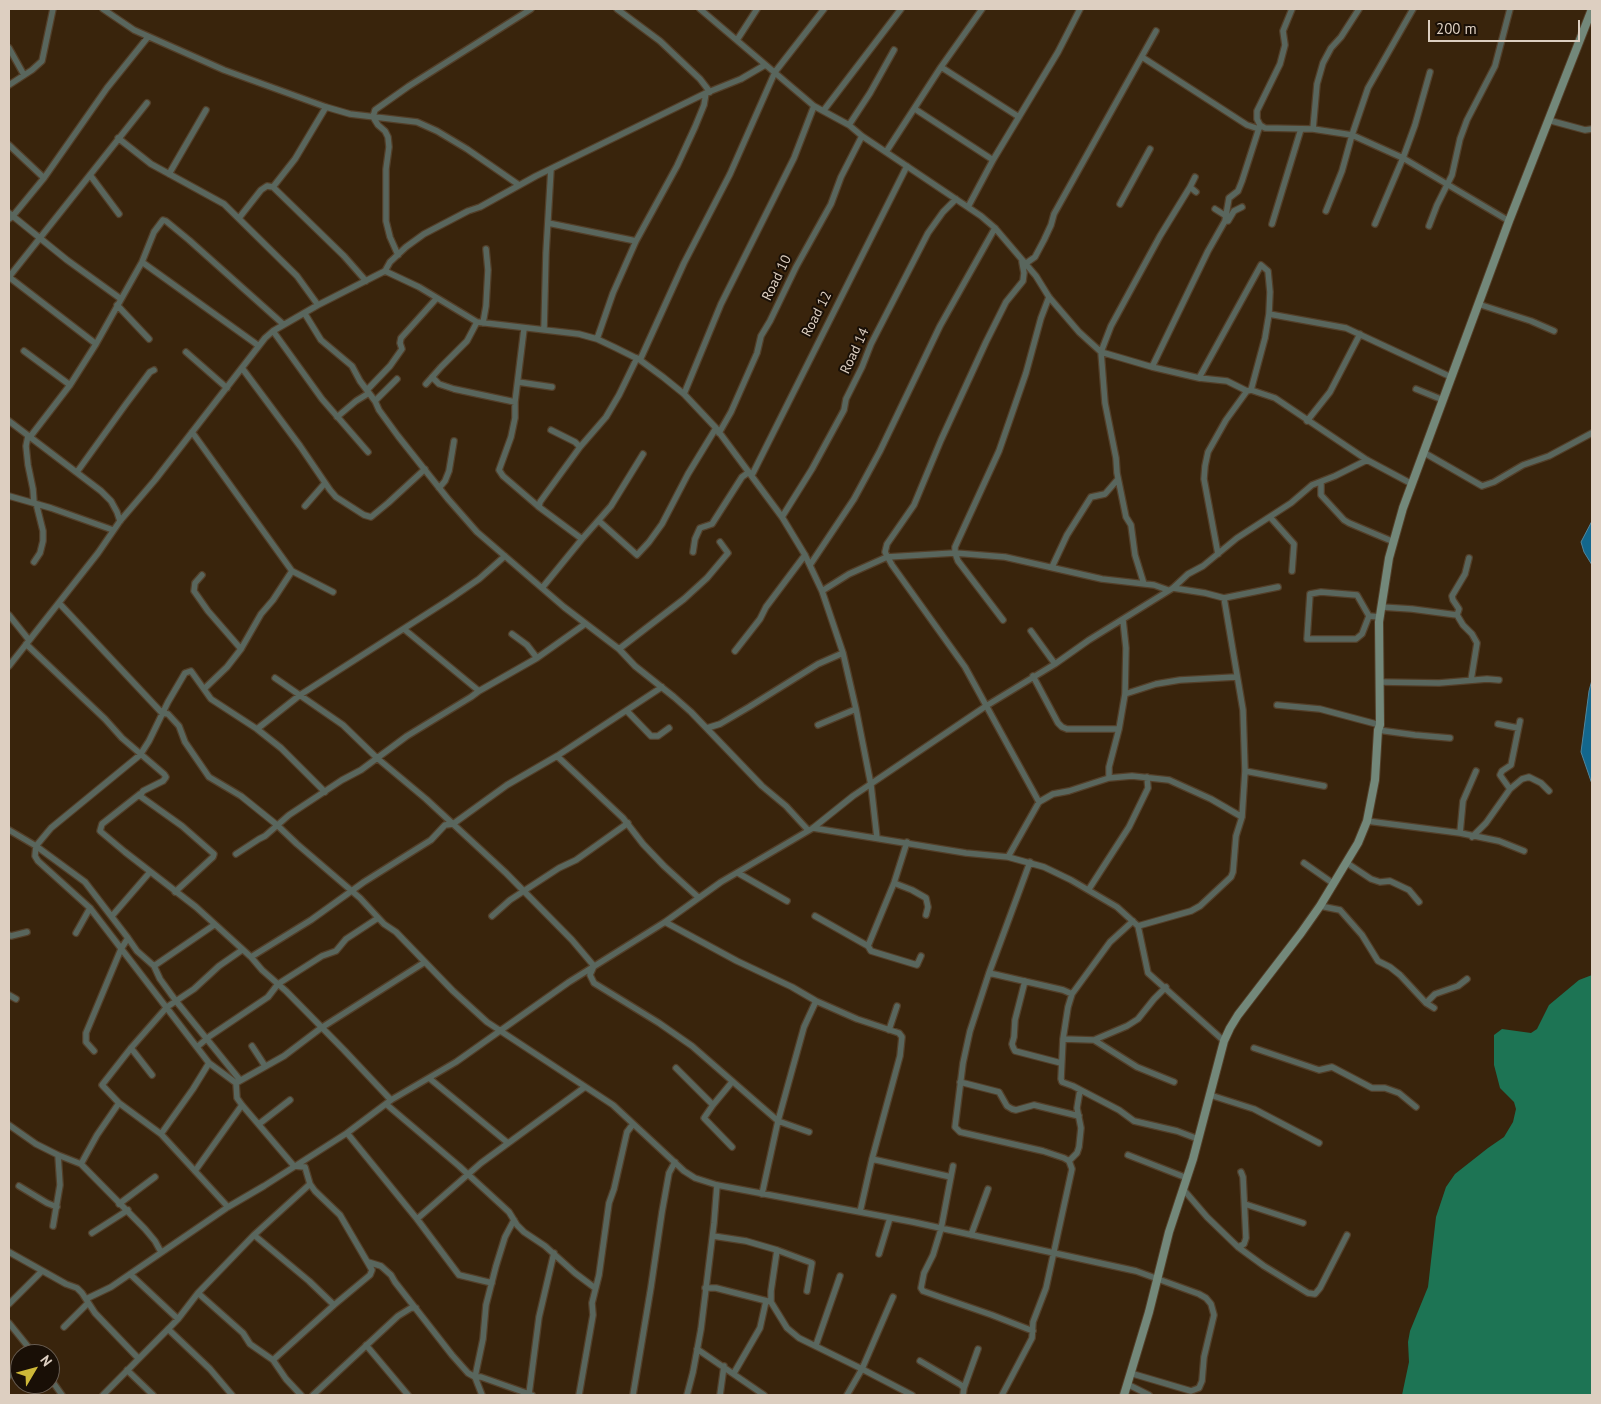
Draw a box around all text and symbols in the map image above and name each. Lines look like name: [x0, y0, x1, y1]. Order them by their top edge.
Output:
scale bar: [1431, 10, 1584, 42]
text: 200 m: [1436, 19, 1477, 38]
street label: Road 10: [759, 252, 795, 304]
street label: Road 12: [798, 289, 836, 339]
street label: Road 14: [837, 325, 873, 377]
north arrow: [10, 1344, 60, 1394]
text: N: [36, 1351, 56, 1370]

